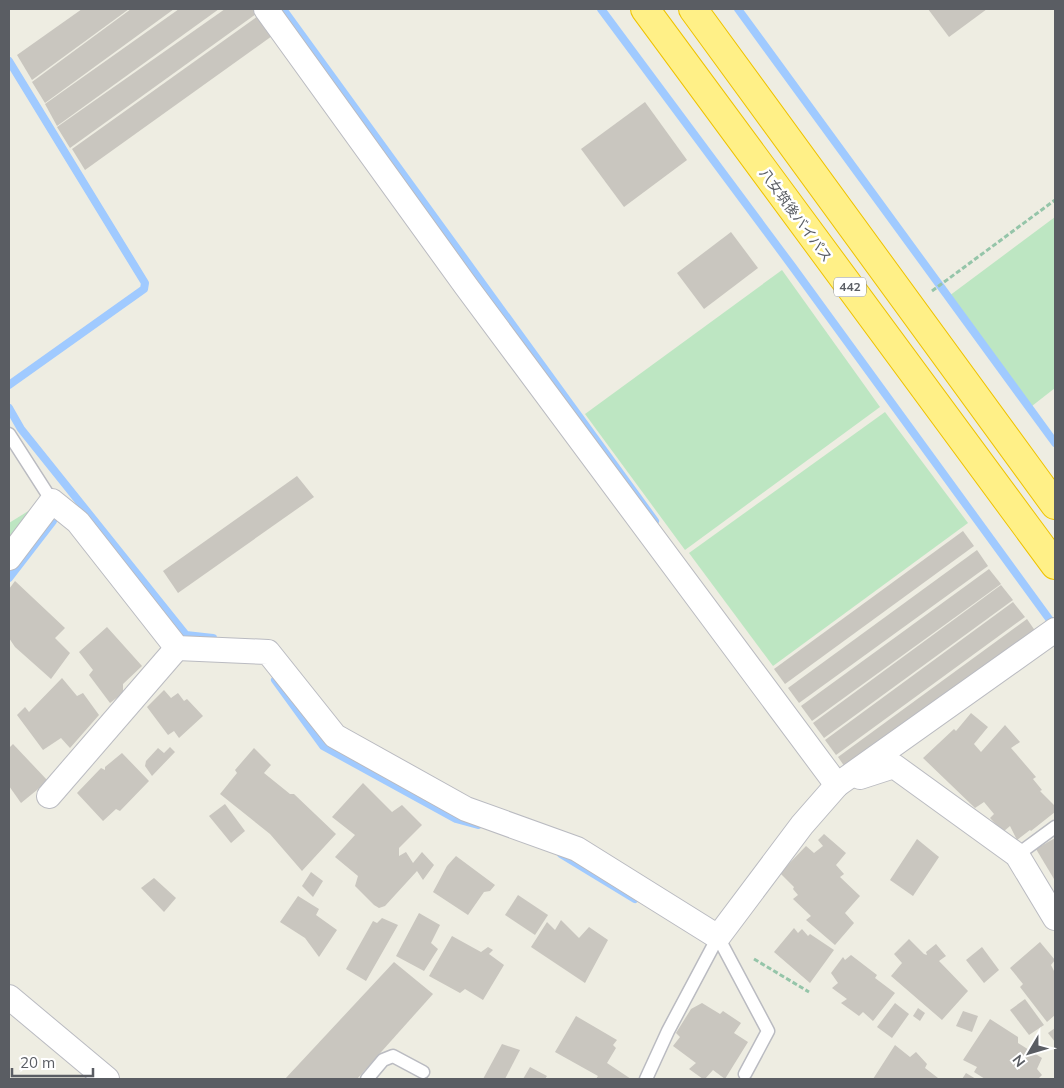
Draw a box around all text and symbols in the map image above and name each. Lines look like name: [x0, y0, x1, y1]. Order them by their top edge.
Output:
street label: 八女筑後バイパス: [756, 165, 836, 265]
road number: 442: [834, 278, 866, 296]
north arrow: [1004, 1028, 1054, 1078]
scale bar: [12, 1046, 94, 1078]
text: N: [1008, 1051, 1029, 1071]
text: 20 m: [20, 1053, 55, 1072]

